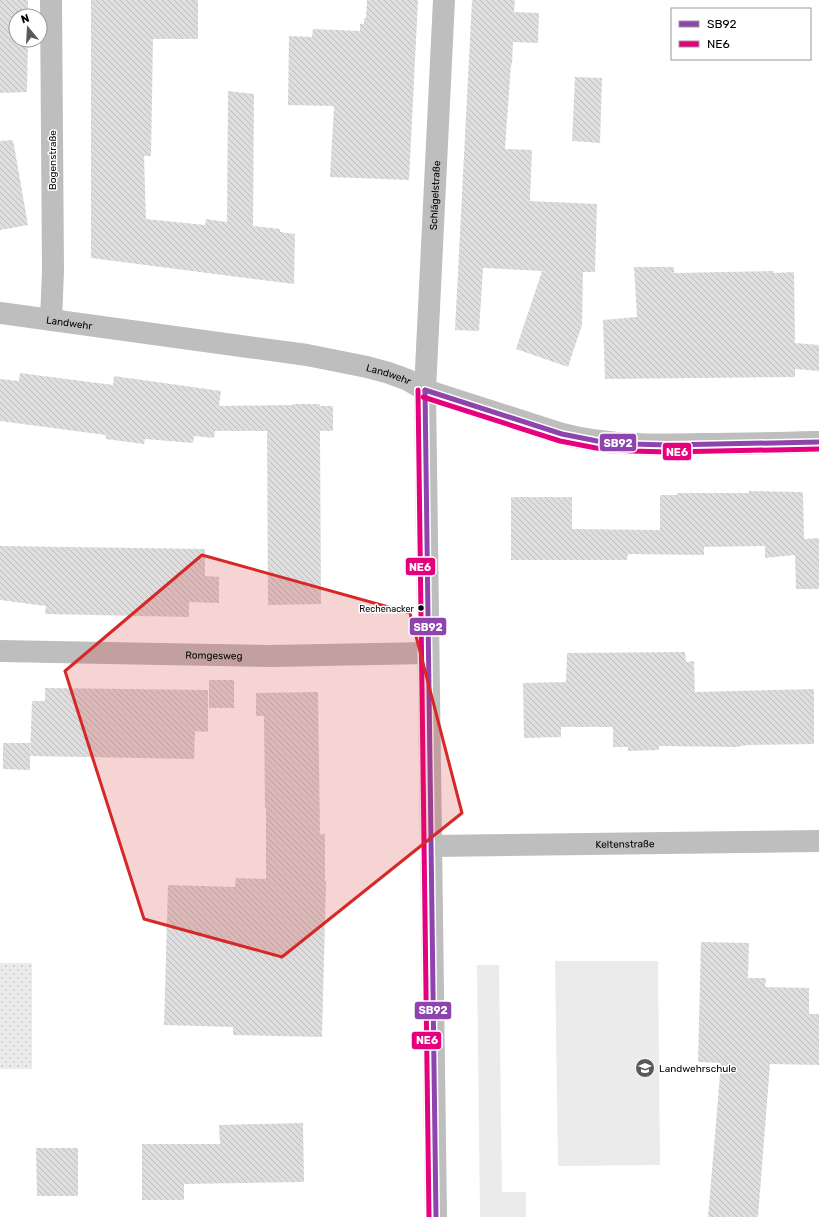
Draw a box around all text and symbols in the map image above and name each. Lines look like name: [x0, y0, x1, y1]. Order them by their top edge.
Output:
north arrow: [8, 8, 48, 48]
legend: [671, 8, 811, 60]
text: N: [19, 12, 31, 26]
text: SB92: [707, 17, 737, 31]
text: NE6: [707, 37, 730, 51]
street label: Bogenstraße: [47, 130, 59, 190]
street label: Schlägelstraße: [428, 160, 443, 230]
street label: Landwehr: [45, 314, 93, 333]
street label: Landwehr: [365, 362, 413, 388]
line badge: SB92: [599, 433, 637, 452]
text: SB92: [603, 437, 633, 450]
line badge: NE6: [662, 442, 692, 461]
text: NE6: [666, 446, 688, 459]
line badge: NE6: [405, 557, 436, 576]
text: NE6: [409, 561, 431, 574]
marker: Rechenacker: [416, 603, 426, 613]
place label: Rechenacker: [359, 604, 415, 614]
line badge: SB92: [409, 617, 447, 636]
text: SB92: [413, 621, 443, 634]
street label: Romgesweg: [185, 649, 243, 662]
street label: Keltenstraße: [595, 838, 655, 851]
line badge: SB92: [414, 1001, 452, 1020]
text: SB92: [418, 1004, 448, 1017]
line badge: NE6: [411, 1031, 442, 1050]
text: NE6: [416, 1034, 438, 1047]
school or university icon: Landwehrschule: [634, 1057, 656, 1079]
place label: Landwehrschule: [659, 1063, 737, 1075]

